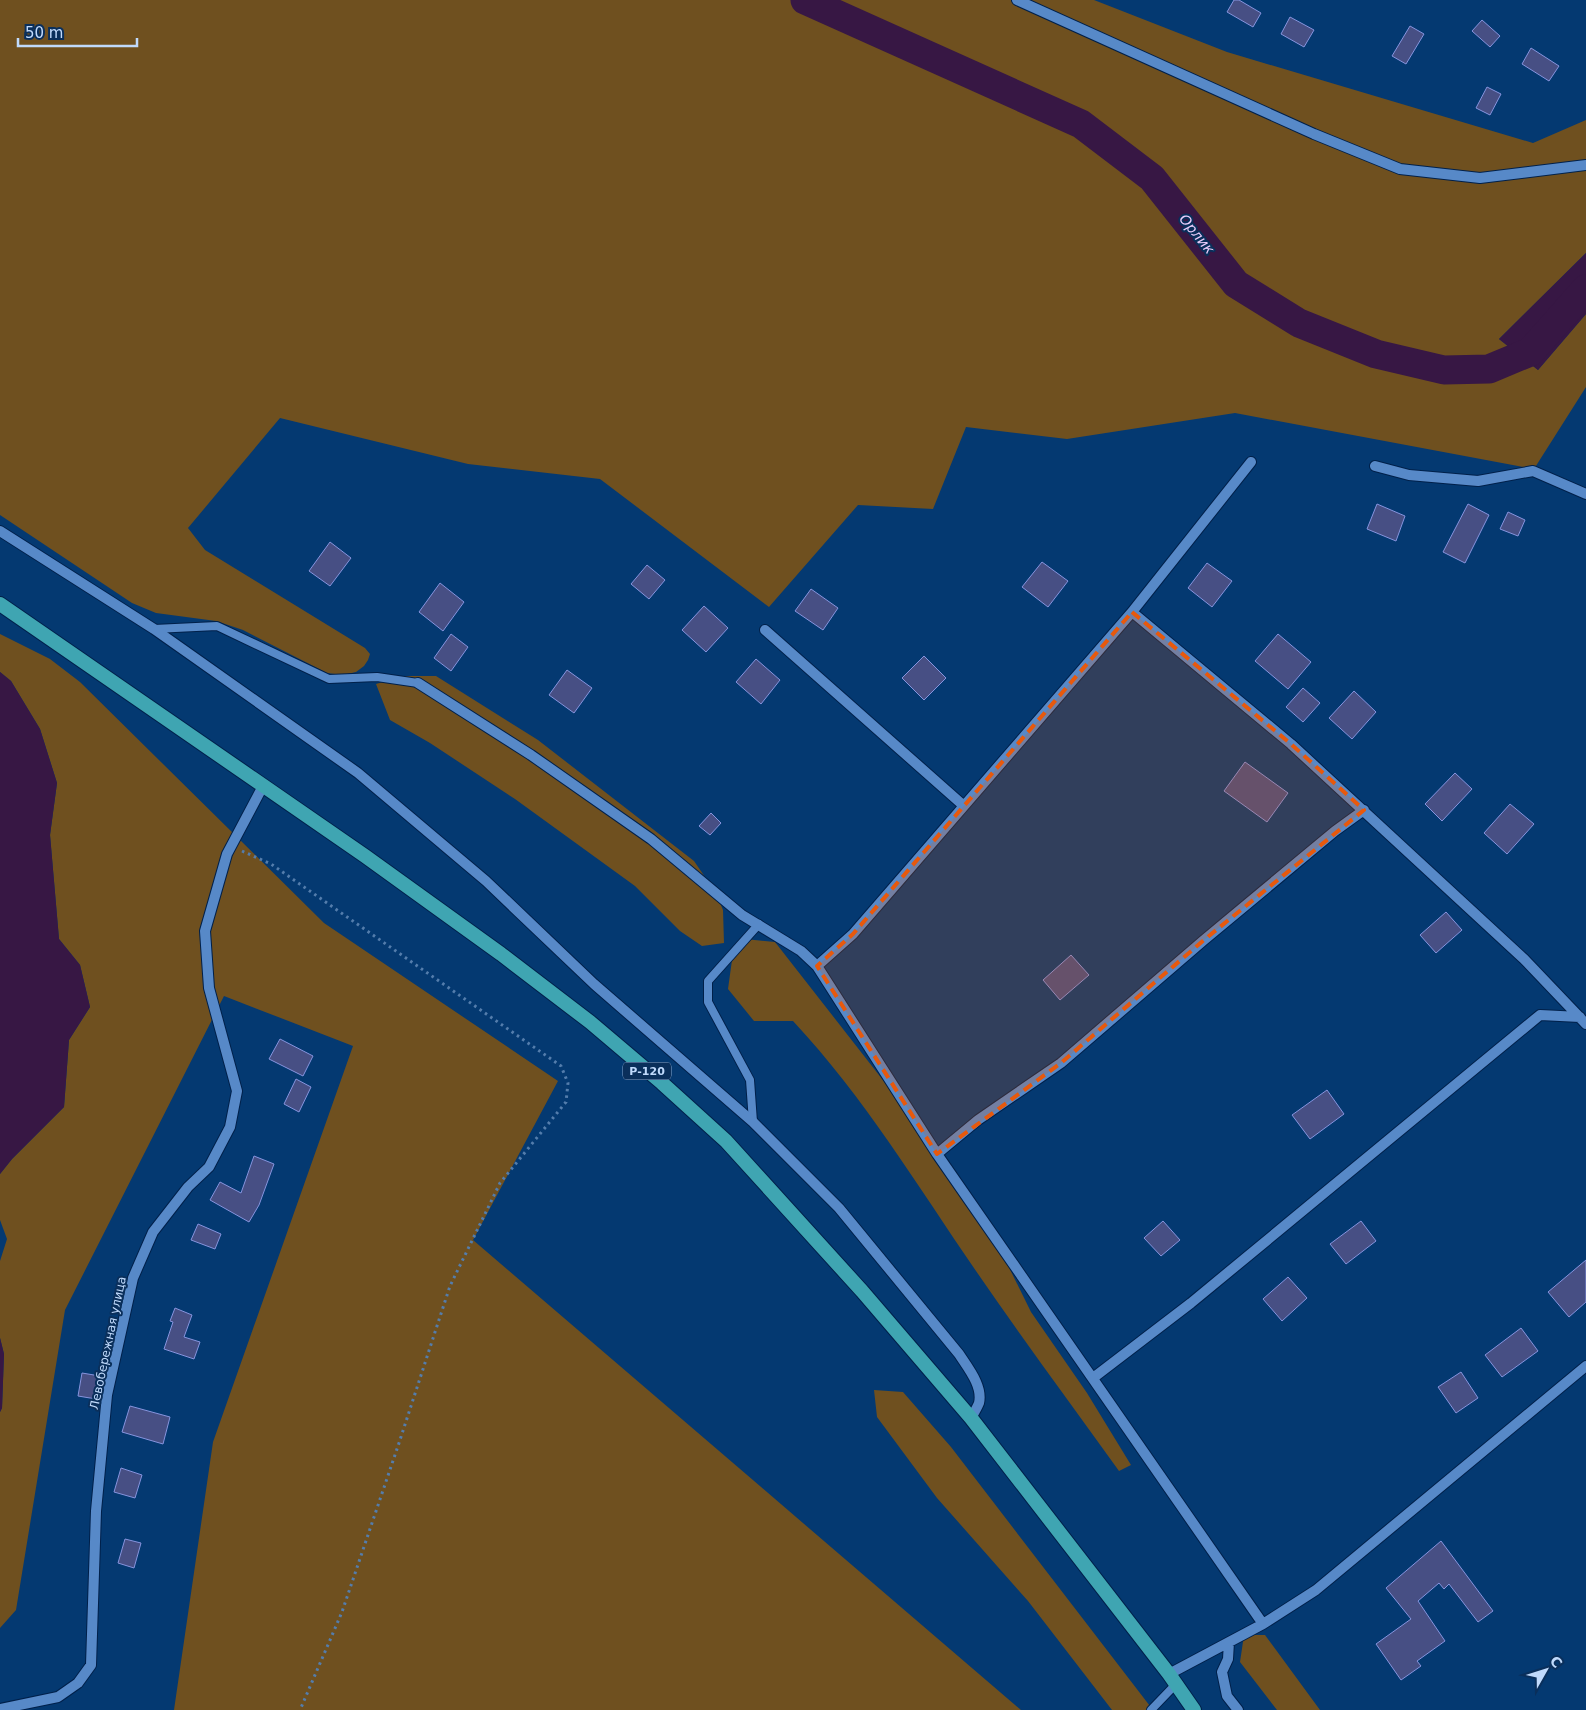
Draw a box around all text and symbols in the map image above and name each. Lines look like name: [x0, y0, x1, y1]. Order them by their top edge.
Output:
scale bar: [18, 15, 136, 47]
text: 50 m: [25, 24, 63, 42]
water label: Орлик: [1176, 211, 1218, 257]
road number: Р-120: [623, 1062, 671, 1080]
street label: Левобережная улица: [87, 1275, 129, 1411]
north arrow: [1521, 1645, 1571, 1695]
text: С: [1547, 1653, 1566, 1671]

